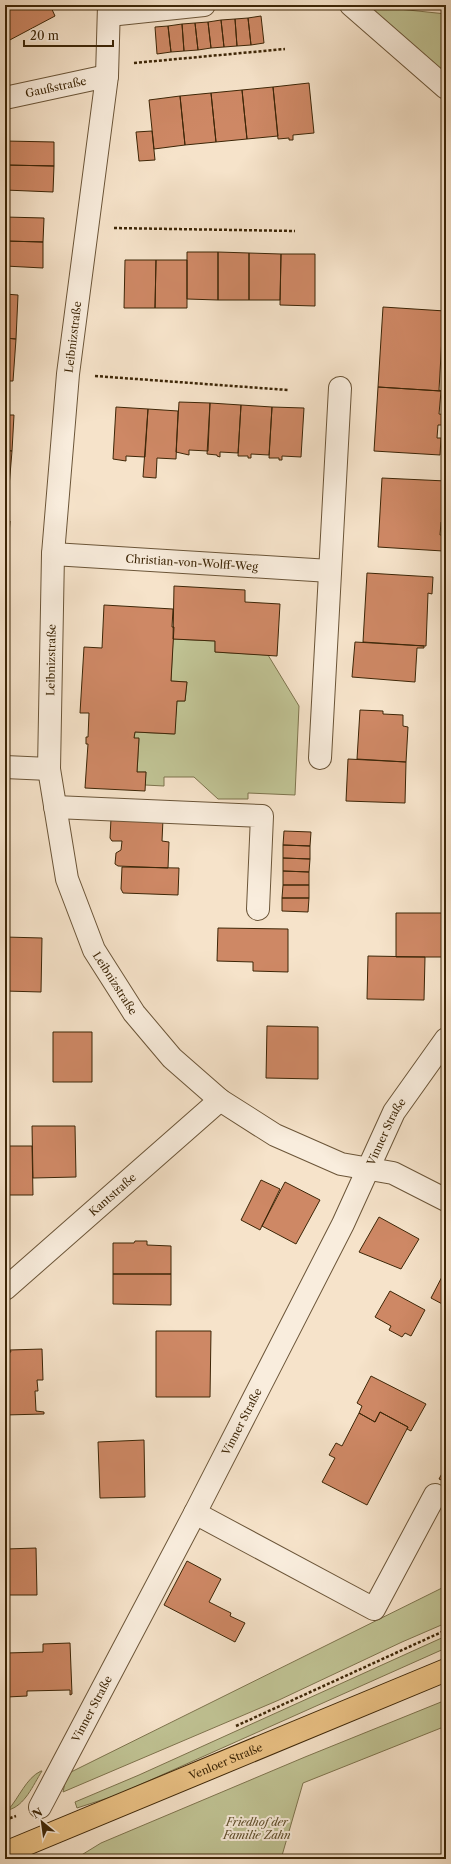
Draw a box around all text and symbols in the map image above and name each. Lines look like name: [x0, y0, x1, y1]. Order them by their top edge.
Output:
scale bar: [24, 22, 113, 48]
text: 20 m: [30, 28, 59, 43]
street label: Gaußstraße: [24, 74, 88, 100]
street label: Leibnizstraße: [62, 300, 84, 374]
street label: Christian-von-Wolff-Weg: [125, 551, 259, 574]
street label: Leibnizstraße: [43, 624, 59, 696]
street label: Leibnizstraße: [90, 949, 140, 1017]
street label: Vinner Straße: [363, 1095, 409, 1168]
street label: Kantstraße: [86, 1170, 139, 1219]
street label: Vinner Straße: [218, 1386, 265, 1458]
street label: Vinner Straße: [68, 1673, 115, 1745]
street label: Venloer Straße: [186, 1740, 265, 1783]
north arrow: [22, 1802, 62, 1842]
text: N: [30, 1805, 45, 1822]
park label: Friedhof der Familie Zahn: [222, 1815, 291, 1842]

